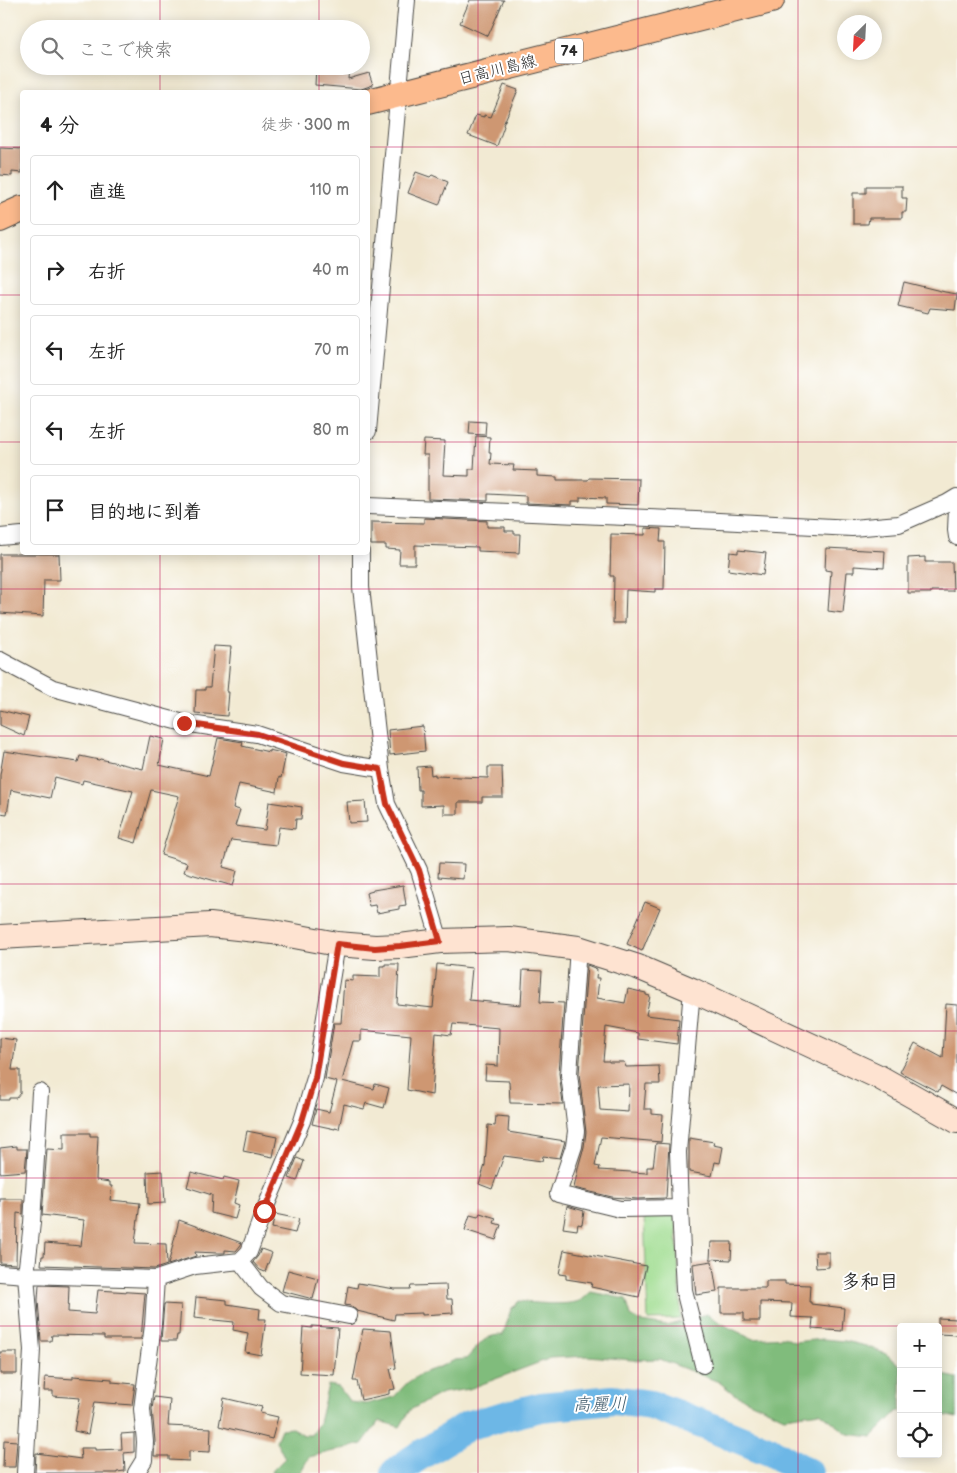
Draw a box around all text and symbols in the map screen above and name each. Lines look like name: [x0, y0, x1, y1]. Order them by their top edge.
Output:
north arrow: [837, 15, 882, 60]
search box: [20, 20, 370, 75]
icon: search: [38, 34, 66, 62]
road number: 74: [555, 38, 583, 64]
text: ここで検索: [78, 39, 173, 62]
street label: 日高川島線: [456, 52, 538, 89]
text: 4 分: [40, 113, 79, 138]
text: 徒歩 · 300 m: [261, 116, 350, 135]
icon: ahead: [41, 176, 69, 204]
text: 直進: [88, 181, 126, 204]
text: 110 m: [310, 181, 349, 200]
icon: right: [41, 256, 69, 284]
text: 右折: [88, 261, 126, 284]
text: 40 m: [312, 261, 349, 280]
icon: left: [41, 336, 69, 364]
text: 左折: [88, 341, 126, 364]
text: 70 m: [314, 341, 349, 360]
icon: left: [41, 416, 69, 444]
text: 左折: [88, 421, 126, 444]
text: 80 m: [313, 421, 349, 440]
icon: arrive: [41, 496, 69, 524]
text: 目的地に到着: [88, 501, 202, 524]
route end: [173, 712, 196, 735]
route start: [253, 1200, 276, 1223]
district label: 多和目: [841, 1271, 899, 1294]
map controls: [897, 1323, 942, 1458]
button: +: [897, 1323, 942, 1368]
button: −: [897, 1368, 942, 1413]
water label: 高麗川: [573, 1394, 627, 1415]
button: locate: [897, 1413, 942, 1458]

